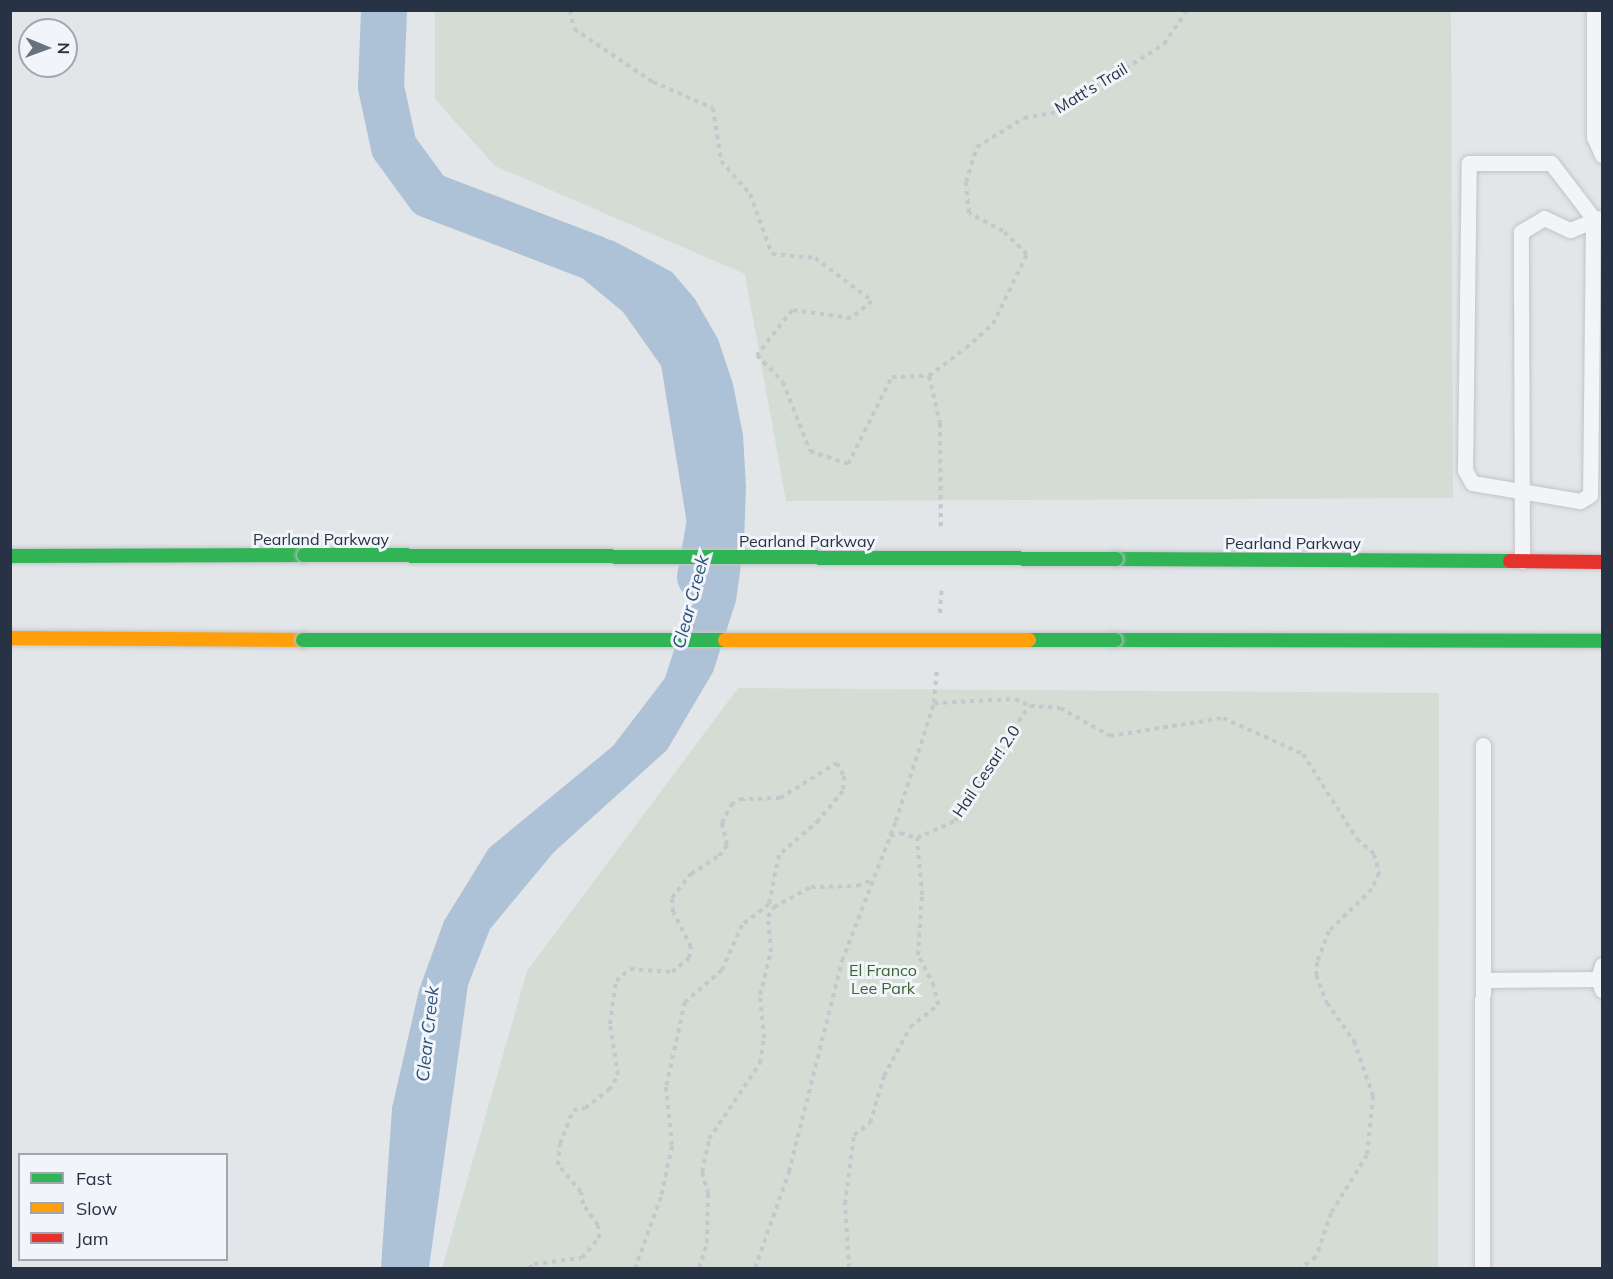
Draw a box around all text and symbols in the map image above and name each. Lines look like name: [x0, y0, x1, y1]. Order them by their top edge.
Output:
north arrow: [18, 18, 78, 78]
text: N: [54, 42, 74, 54]
street label: Matt's Trail: [1051, 59, 1131, 117]
street label: Pearland Parkway: [253, 529, 389, 549]
street label: Pearland Parkway: [739, 531, 875, 551]
street label: Pearland Parkway: [1225, 533, 1361, 553]
water label: Clear Creek: [668, 553, 714, 651]
street label: Hail Cesar! 2.0: [948, 721, 1024, 821]
park label: El Franco Lee Park: [849, 960, 917, 998]
water label: Clear Creek: [412, 985, 444, 1083]
legend: [18, 1153, 228, 1261]
text: Fast: [76, 1167, 112, 1190]
text: Slow: [76, 1197, 117, 1220]
text: Jam: [76, 1227, 109, 1250]

